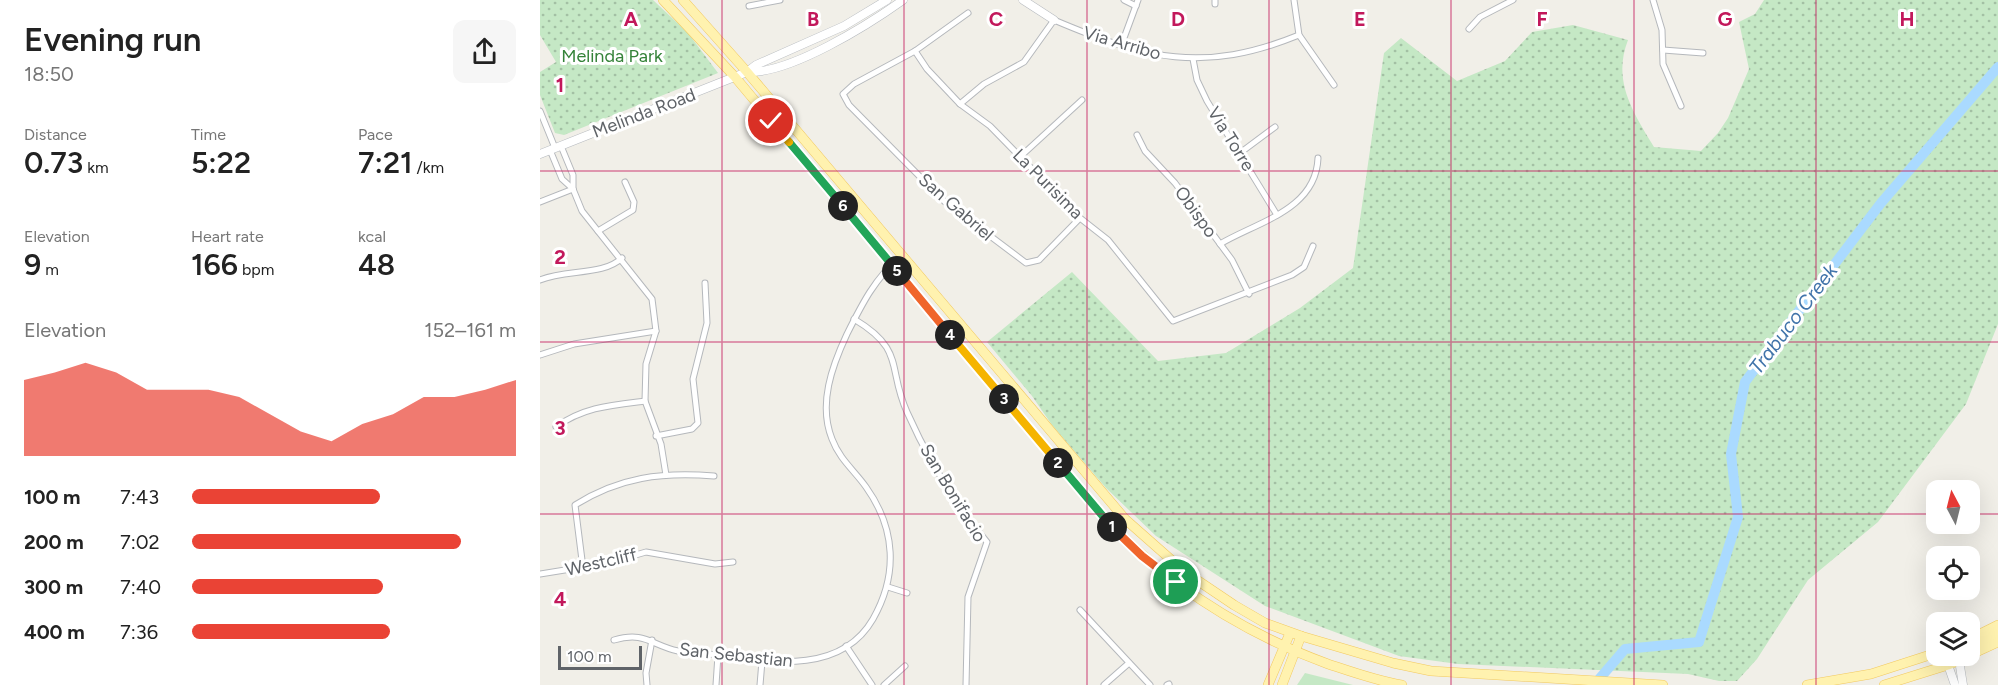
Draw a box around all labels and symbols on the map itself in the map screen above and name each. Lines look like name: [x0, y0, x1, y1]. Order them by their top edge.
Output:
text: A: [624, 7, 639, 31]
text: B: [807, 7, 819, 31]
text: C: [989, 7, 1003, 31]
text: D: [1171, 7, 1185, 31]
text: E: [1354, 7, 1366, 31]
text: F: [1536, 7, 1548, 31]
text: G: [1718, 7, 1733, 31]
text: H: [1900, 7, 1915, 31]
street label: Via Arribo: [1081, 21, 1163, 65]
park label: Melinda Park: [561, 45, 663, 67]
text: 1: [556, 73, 564, 97]
street label: Melinda Road: [589, 83, 699, 143]
pin: [745, 95, 796, 146]
street label: Via Torre: [1203, 103, 1259, 175]
street label: La Purisima: [1008, 144, 1088, 224]
street label: San Gabriel: [914, 168, 998, 246]
street label: Obispo: [1170, 182, 1222, 242]
pin: 6: [828, 191, 858, 221]
text: 2: [554, 245, 566, 269]
pin: 5: [882, 256, 912, 286]
water label: Trabuco Creek: [1744, 258, 1843, 379]
pin: 4: [935, 320, 965, 350]
pin: 3: [989, 384, 1019, 414]
text: 3: [554, 416, 566, 440]
street label: San Bonifacio: [915, 440, 991, 546]
pin: 2: [1043, 448, 1073, 478]
north arrow: [1926, 480, 1980, 534]
pin: 1: [1097, 512, 1127, 542]
street label: Westcliff: [563, 543, 639, 581]
pin: [1150, 556, 1201, 607]
text: 4: [554, 587, 567, 611]
street label: San Sebastian: [678, 638, 794, 672]
scale bar: [558, 643, 642, 670]

